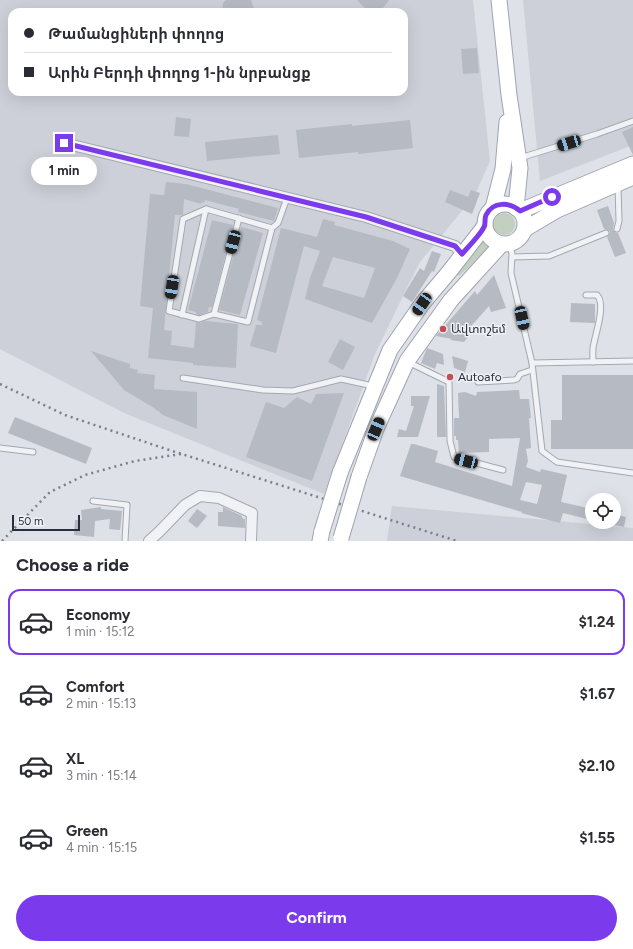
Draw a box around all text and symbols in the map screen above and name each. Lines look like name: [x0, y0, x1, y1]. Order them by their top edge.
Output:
text: Թամանցիների փողոց: [48, 25, 224, 43]
text: Արին Բերդի փողոց 1-ին նրբանցք: [48, 64, 311, 82]
route end: [55, 134, 73, 152]
car: [556, 134, 582, 152]
callout: 1 min: [31, 157, 97, 185]
text: 1 min: [49, 163, 79, 178]
route start: [543, 188, 561, 206]
car: [224, 229, 242, 255]
car: [164, 274, 180, 300]
car: [410, 291, 434, 317]
car: [514, 305, 530, 331]
place label: Ավտոշեմ: [451, 322, 506, 336]
marker: Ավտոշեմ: [438, 324, 448, 334]
place label: Autoafo: [458, 370, 502, 384]
marker: Autoafo: [445, 372, 455, 382]
car: [366, 416, 386, 442]
car: [453, 452, 479, 470]
map controls: [585, 493, 621, 529]
button: locate: [585, 493, 621, 529]
scale bar: [12, 513, 80, 532]
text: 50 m: [18, 515, 43, 528]
text: Choose a ride: [16, 554, 129, 576]
icon: car: [18, 604, 54, 640]
text: Economy: [66, 606, 131, 624]
text: $1.24: [578, 613, 615, 631]
text: 1 min · 15:12: [66, 624, 134, 639]
icon: car: [18, 676, 54, 712]
text: Comfort: [66, 678, 125, 696]
text: $1.67: [580, 685, 615, 703]
text: 2 min · 15:13: [66, 696, 136, 711]
icon: car: [18, 748, 54, 784]
text: XL: [66, 750, 84, 768]
text: $2.10: [578, 757, 615, 775]
text: 3 min · 15:14: [66, 768, 137, 783]
icon: car: [18, 820, 54, 856]
text: Green: [66, 822, 108, 840]
text: $1.55: [579, 829, 615, 847]
text: 4 min · 15:15: [66, 840, 137, 855]
button: Confirm: [16, 895, 617, 941]

